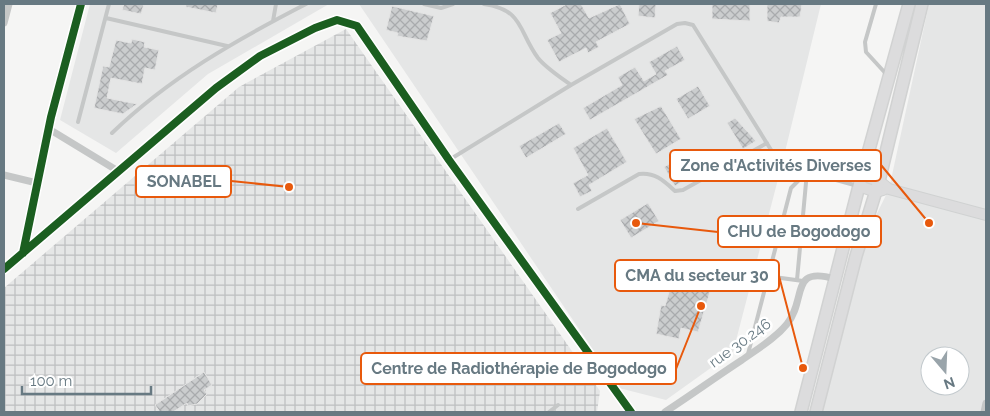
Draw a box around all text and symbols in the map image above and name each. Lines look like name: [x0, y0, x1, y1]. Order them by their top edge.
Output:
callout: Zone d'Activités Diverses: [670, 150, 881, 181]
text: Zone d'Activités Diverses: [681, 156, 872, 175]
callout: SONABEL: [136, 166, 231, 197]
text: SONABEL: [147, 172, 222, 191]
callout: CHU de Bogodogo: [718, 216, 881, 247]
text: CHU de Bogodogo: [728, 222, 871, 241]
callout: CMA du secteur 30: [615, 260, 779, 291]
text: CMA du secteur 30: [625, 266, 769, 285]
street label: rue 30.246: [706, 315, 774, 371]
north arrow: [920, 346, 970, 396]
callout: Centre de Radiothérapie de Bogodogo: [361, 353, 676, 384]
text: Centre de Radiothérapie de Bogodogo: [371, 359, 667, 378]
scale bar: [22, 364, 151, 396]
text: 100 m: [30, 372, 72, 390]
text: N: [942, 374, 957, 393]

